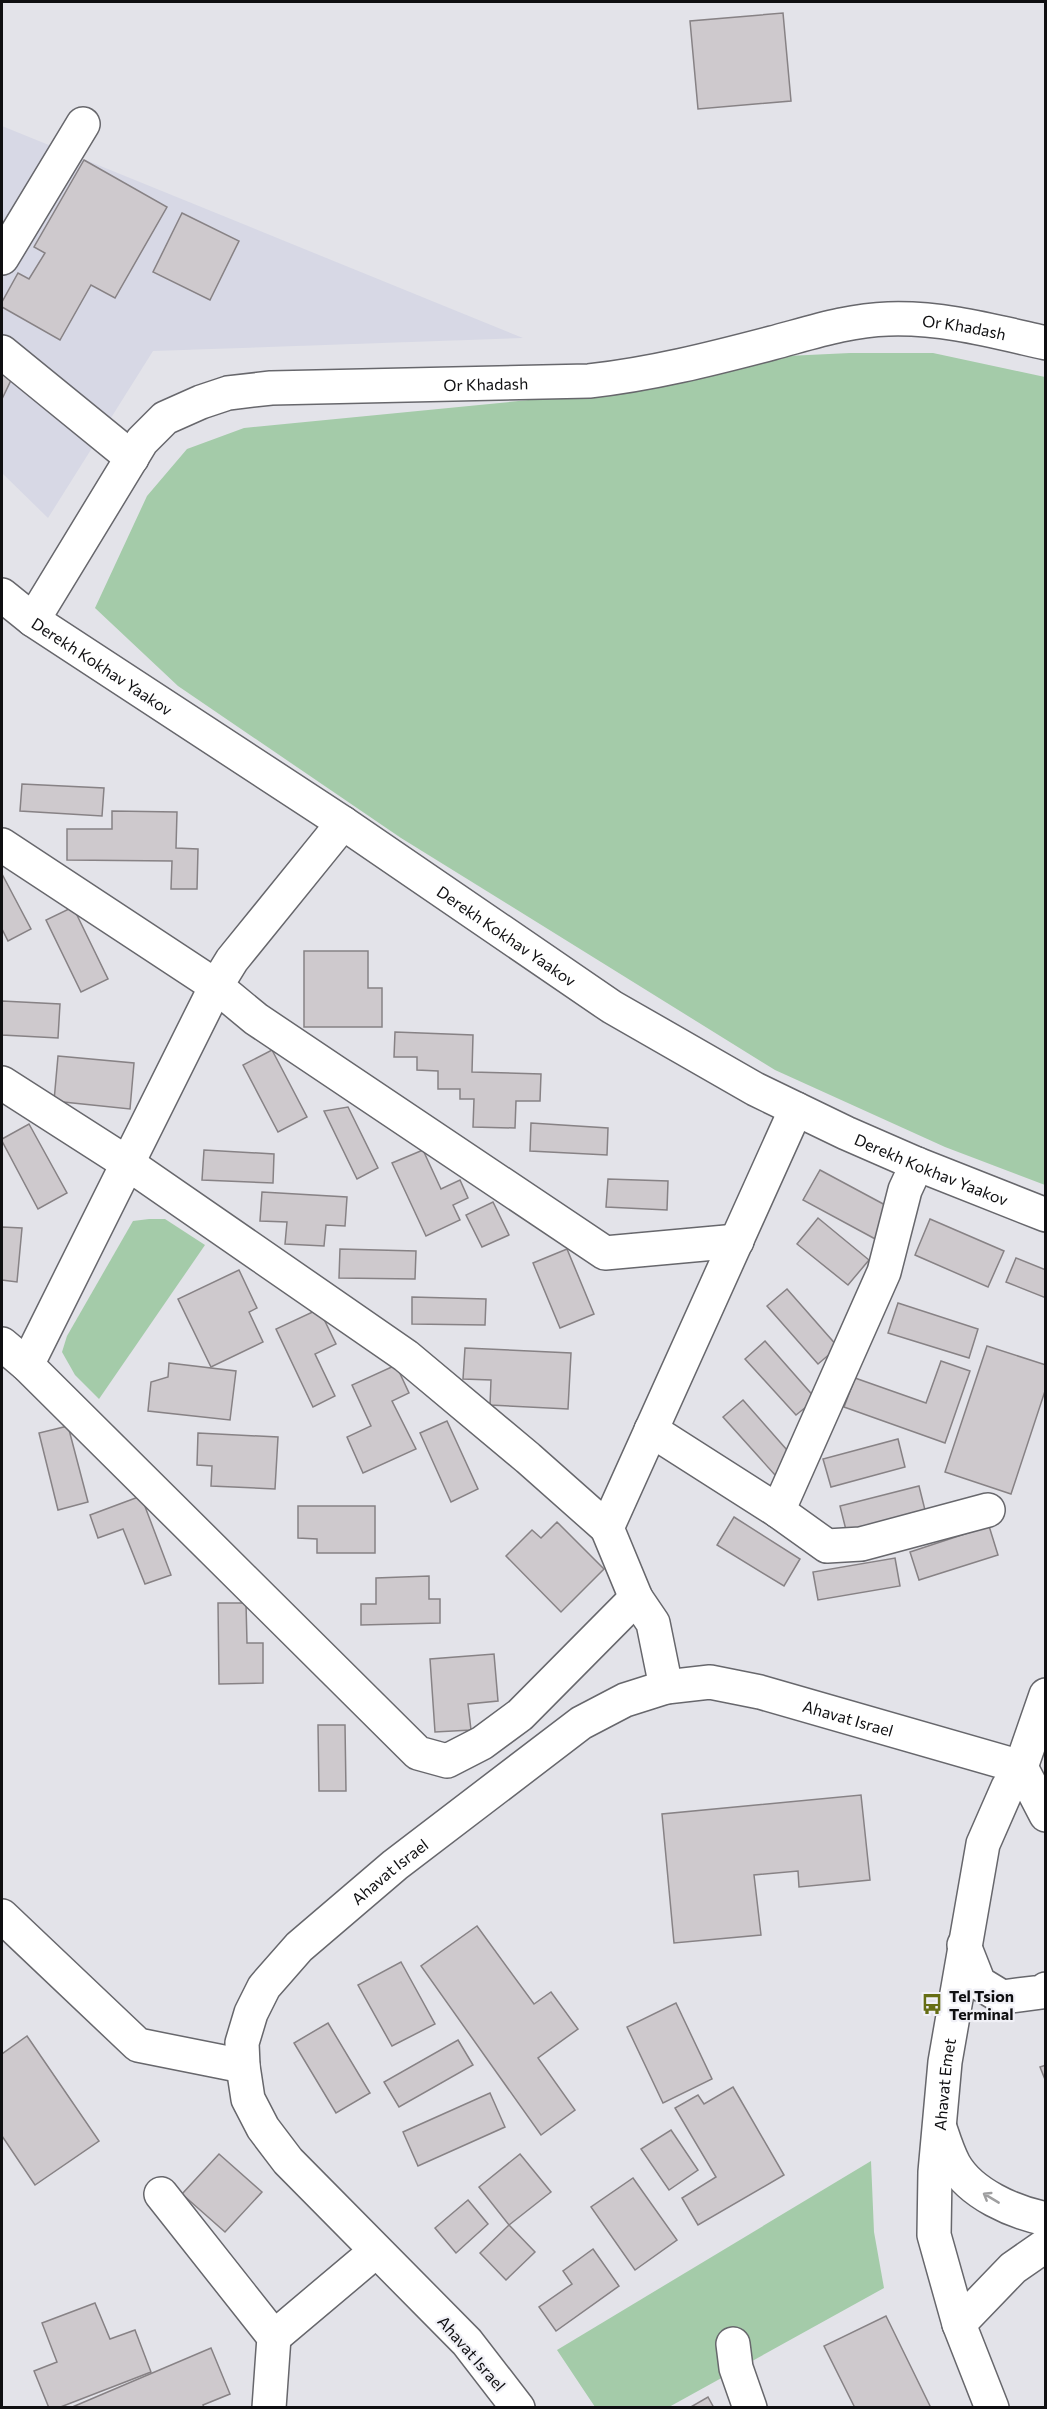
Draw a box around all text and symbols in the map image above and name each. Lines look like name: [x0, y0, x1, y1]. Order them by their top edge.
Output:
street label: Or Khadash: [921, 310, 1008, 343]
street label: Or Khadash: [443, 373, 528, 394]
street label: Derekh Kokhav Yaakov: [29, 613, 176, 719]
street label: Derekh Kokhav Yaakov: [434, 881, 580, 989]
street label: Derekh Kokhav Yaakov: [852, 1129, 1011, 1209]
street label: Ahavat Israel: [801, 1695, 896, 1739]
street label: Ahavat Israel: [347, 1834, 431, 1908]
place label: Tel Tsion Terminal: [949, 1986, 1014, 2023]
bus stop icon: Tel Tsion Terminal: [920, 1992, 944, 2016]
street label: Ahavat Emet: [929, 2036, 959, 2131]
one-way arrow: [983, 2192, 1000, 2204]
street label: Ahavat Israel: [434, 2312, 510, 2394]

